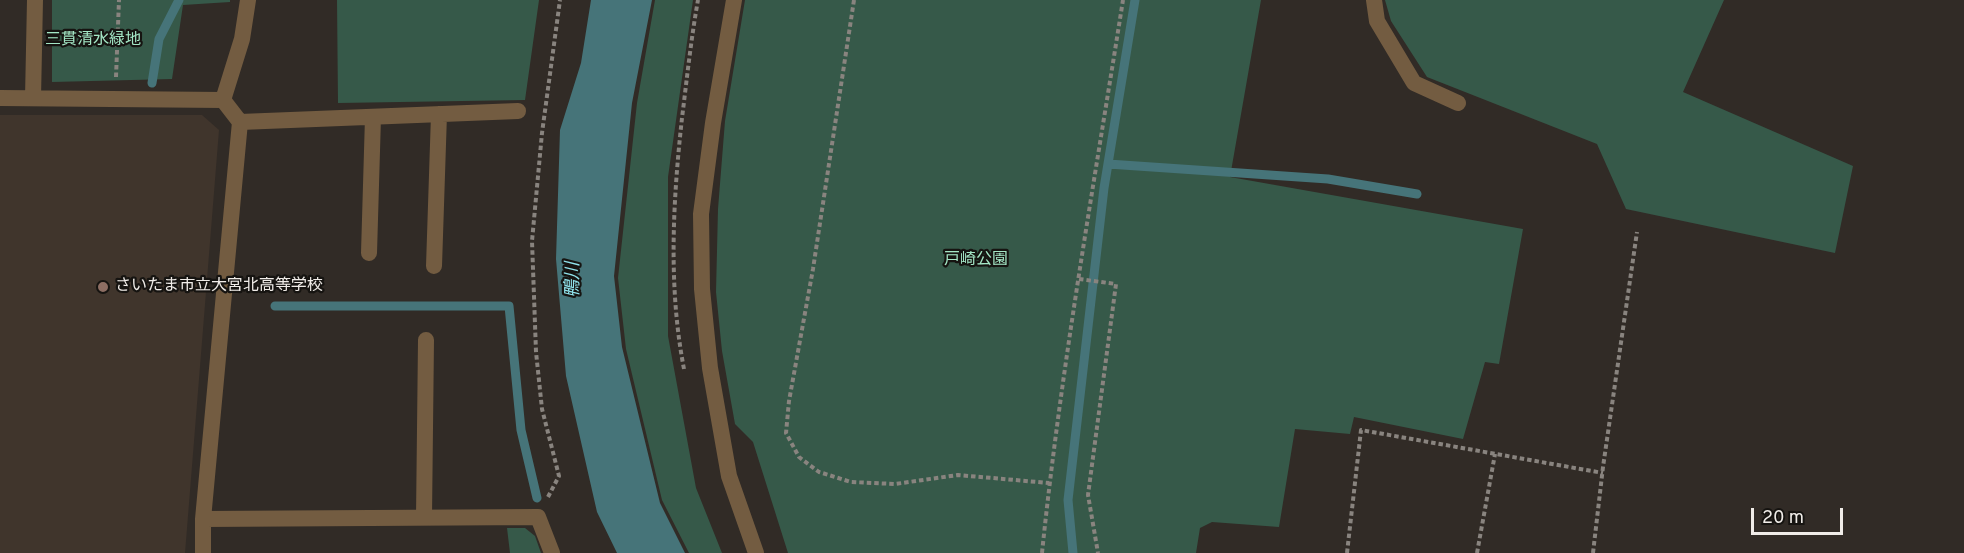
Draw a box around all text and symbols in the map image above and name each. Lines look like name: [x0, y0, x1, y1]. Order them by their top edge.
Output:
park label: 三貫清水緑地: [45, 31, 141, 51]
park label: 戸崎公園: [944, 251, 1008, 271]
water label: 鴨川: [563, 262, 585, 298]
place label: さいたま市立大宮北高等学校: [115, 277, 323, 297]
marker: さいたま市立大宮北高等学校: [96, 280, 110, 294]
scale bar: [1754, 496, 1846, 534]
text: 20 m: [1762, 507, 1804, 530]

